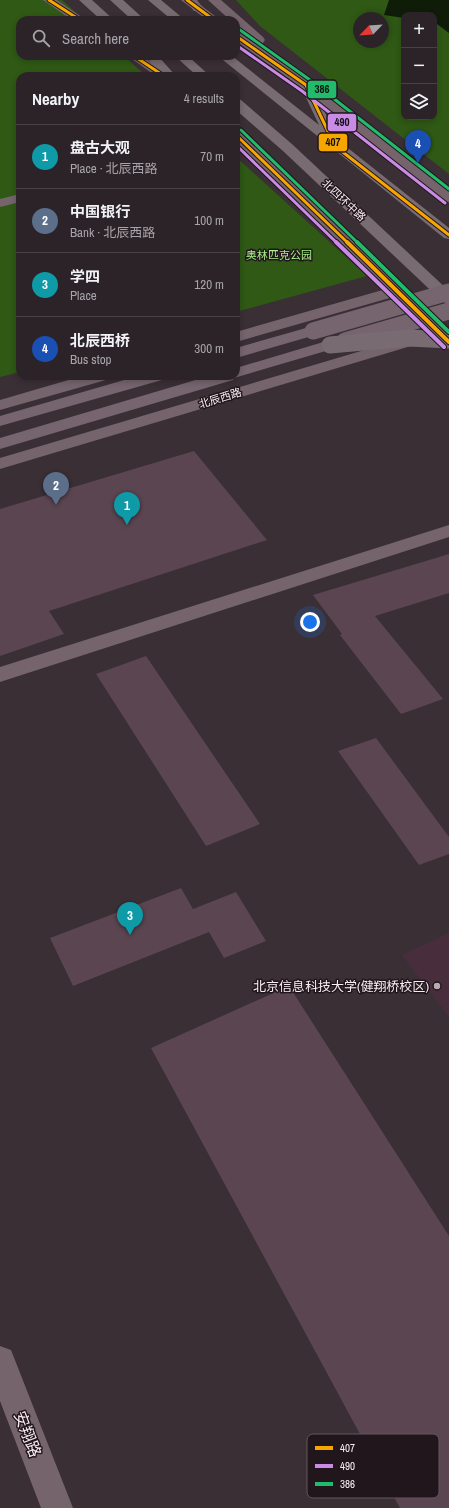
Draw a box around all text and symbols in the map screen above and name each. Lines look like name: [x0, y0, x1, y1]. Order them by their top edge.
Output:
north arrow: [353, 12, 389, 48]
map controls: [401, 12, 437, 120]
button: +: [401, 12, 437, 48]
search box: [16, 16, 240, 60]
icon: search: [30, 27, 52, 49]
text: Search here: [62, 28, 129, 49]
button: −: [401, 48, 437, 84]
line badge: 386: [307, 80, 337, 99]
text: 386: [314, 82, 330, 96]
button: layers: [401, 84, 437, 120]
text: Nearby: [32, 87, 79, 110]
text: 4 results: [184, 90, 224, 107]
line badge: 490: [327, 113, 357, 132]
text: 490: [334, 115, 350, 129]
pin: 4: [405, 130, 431, 163]
line badge: 407: [318, 133, 348, 152]
text: 407: [325, 135, 341, 149]
text: 盘古大观: [70, 137, 130, 158]
text: 1: [42, 148, 48, 165]
text: 70 m: [200, 148, 224, 165]
text: Place · 北辰西路: [70, 160, 158, 177]
street label: 北四环中路: [319, 176, 369, 224]
text: 中国银行: [70, 201, 130, 222]
text: 2: [42, 212, 48, 229]
text: 100 m: [194, 212, 224, 229]
text: Bank · 北辰西路: [70, 224, 155, 241]
park label: 奥林匹克公园: [246, 248, 312, 262]
text: 学四: [70, 266, 100, 287]
text: 3: [42, 276, 48, 293]
text: 120 m: [194, 276, 224, 293]
text: Place: [70, 287, 97, 304]
text: 北辰西桥: [70, 330, 130, 351]
text: 4: [42, 340, 48, 357]
text: 300 m: [194, 340, 224, 357]
text: Bus stop: [70, 351, 111, 368]
street label: 北辰西路: [197, 385, 243, 411]
pin: 2: [43, 472, 69, 505]
pin: 1: [114, 492, 140, 525]
your location: [300, 612, 320, 632]
pin: 3: [117, 902, 143, 935]
place label: 北京信息科技大学(健翔桥校区): [253, 978, 429, 995]
marker: 北京信息科技大学(健翔桥校区): [432, 981, 442, 991]
street label: 安翔路: [9, 1408, 47, 1460]
legend: [307, 1434, 439, 1498]
text: 407: [340, 1441, 355, 1455]
text: 490: [340, 1459, 355, 1473]
text: 386: [340, 1477, 355, 1491]

